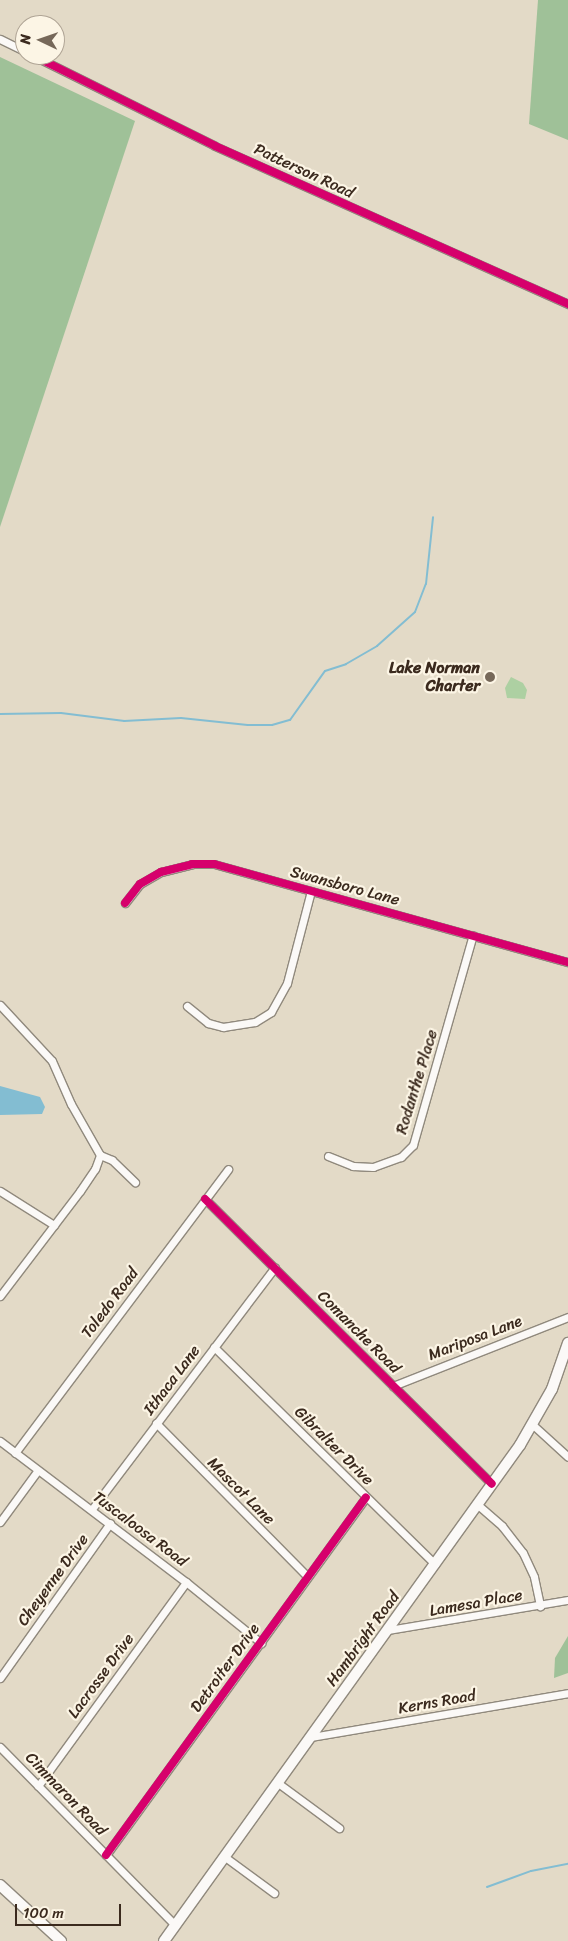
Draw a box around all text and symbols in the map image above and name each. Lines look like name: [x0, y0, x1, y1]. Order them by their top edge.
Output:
north arrow: [15, 15, 65, 65]
text: N: [13, 34, 38, 45]
street label: Patterson Road: [251, 139, 357, 203]
place label: Lake Norman Charter: [389, 658, 480, 696]
marker: Lake Norman Charter: [484, 671, 496, 683]
street label: Swansboro Lane: [288, 862, 402, 910]
street label: Rodanthe Place: [392, 1027, 442, 1137]
street label: Toledo Road: [77, 1264, 143, 1342]
street label: Comanche Road: [313, 1286, 405, 1378]
street label: Mariposa Lane: [425, 1311, 525, 1365]
street label: Ithaca Lane: [140, 1341, 204, 1419]
street label: Gibralter Drive: [290, 1402, 378, 1490]
street label: Mascot Lane: [203, 1453, 279, 1529]
street label: Tuscaloosa Road: [89, 1487, 191, 1571]
street label: Cheyenne Drive: [13, 1530, 93, 1630]
street label: Lamesa Place: [428, 1585, 524, 1621]
street label: Hambright Road: [322, 1588, 404, 1690]
street label: Detroiter Drive: [186, 1620, 264, 1716]
street label: Lacrosse Drive: [64, 1630, 138, 1722]
street label: Kerns Road: [397, 1686, 477, 1718]
street label: Cimmaron Road: [21, 1748, 111, 1840]
scale bar: [18, 1894, 124, 1926]
text: 100 m: [23, 1900, 64, 1926]

